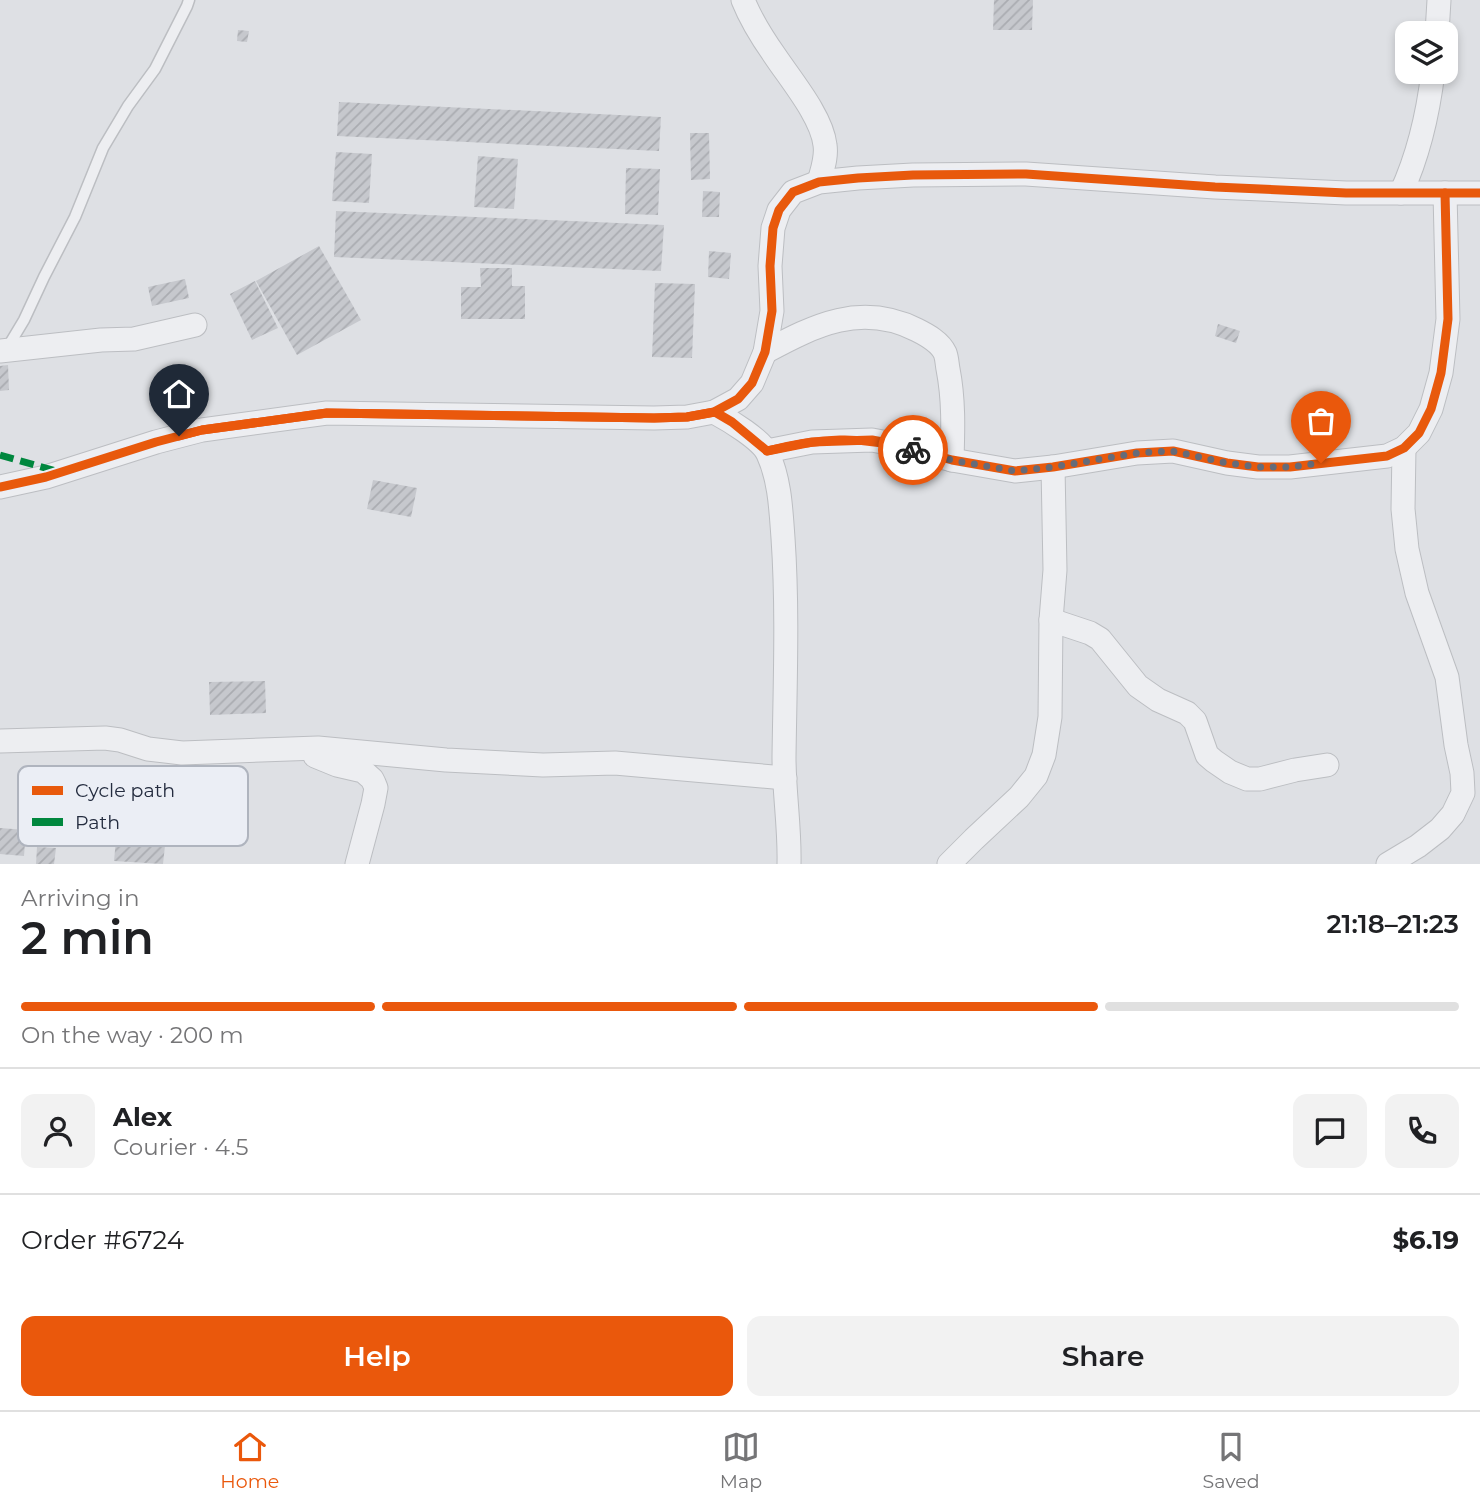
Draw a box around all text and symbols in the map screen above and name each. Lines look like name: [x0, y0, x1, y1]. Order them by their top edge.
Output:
map controls: [1395, 21, 1458, 84]
button: layers: [1395, 21, 1458, 84]
pin: [149, 364, 209, 436]
icon: home: [160, 375, 198, 413]
pin: [1291, 391, 1351, 463]
icon: bag: [1302, 402, 1340, 440]
courier: [878, 415, 948, 485]
icon: bike: [894, 431, 932, 469]
legend: [18, 766, 248, 846]
text: Cycle path: [75, 779, 175, 802]
text: Path: [75, 811, 120, 834]
text: Arriving in: [21, 884, 140, 912]
text: 21:18–21:23: [1326, 908, 1459, 940]
text: 2 min: [21, 909, 154, 966]
text: On the way · 200 m: [21, 1021, 244, 1049]
button: person: [21, 1094, 95, 1168]
button: chat: [1293, 1094, 1367, 1168]
button: phone: [1385, 1094, 1459, 1168]
text: Alex: [113, 1101, 172, 1133]
text: Courier · 4.5: [113, 1133, 248, 1161]
text: Order #6724: [21, 1224, 184, 1256]
text: $6.19: [1392, 1224, 1459, 1256]
button: Help: [21, 1316, 733, 1396]
button: Share: [747, 1316, 1459, 1396]
tab: Home: [220, 1428, 279, 1493]
tab: Map: [720, 1428, 762, 1493]
tab: Saved: [1203, 1428, 1260, 1493]

